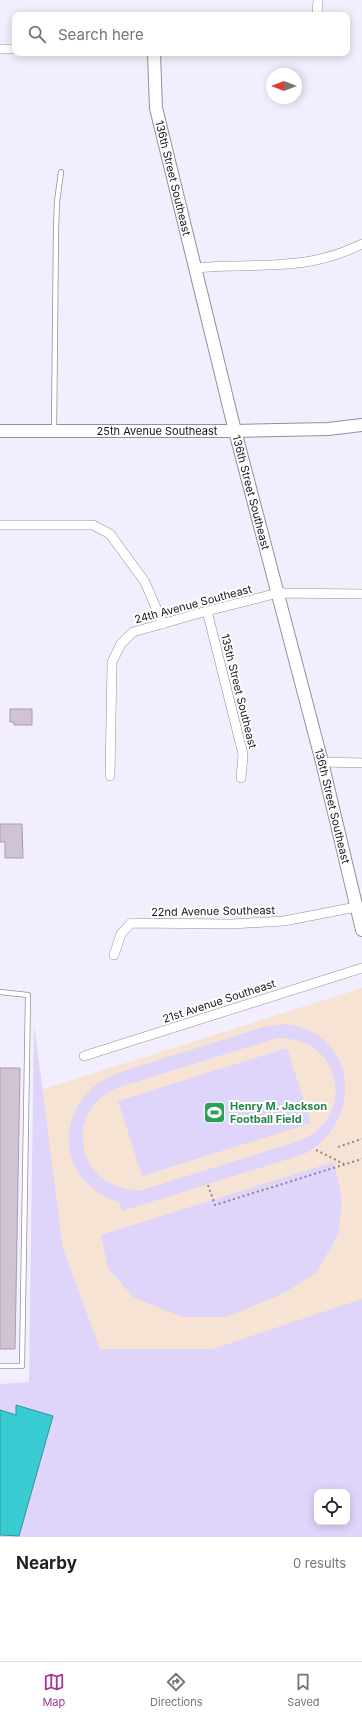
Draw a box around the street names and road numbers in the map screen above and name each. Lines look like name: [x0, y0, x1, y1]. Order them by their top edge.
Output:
street label: 136th Street Southeast: [152, 119, 194, 237]
street label: 25th Avenue Southeast: [97, 424, 218, 438]
street label: 136th Street Southeast: [229, 434, 273, 552]
street label: 24th Avenue Southeast: [133, 581, 254, 626]
street label: 135th Street Southeast: [218, 632, 260, 750]
street label: 136th Street Southeast: [312, 747, 353, 865]
street label: 22nd Avenue Southeast: [151, 903, 275, 919]
street label: 21st Avenue Southeast: [161, 976, 278, 1026]

